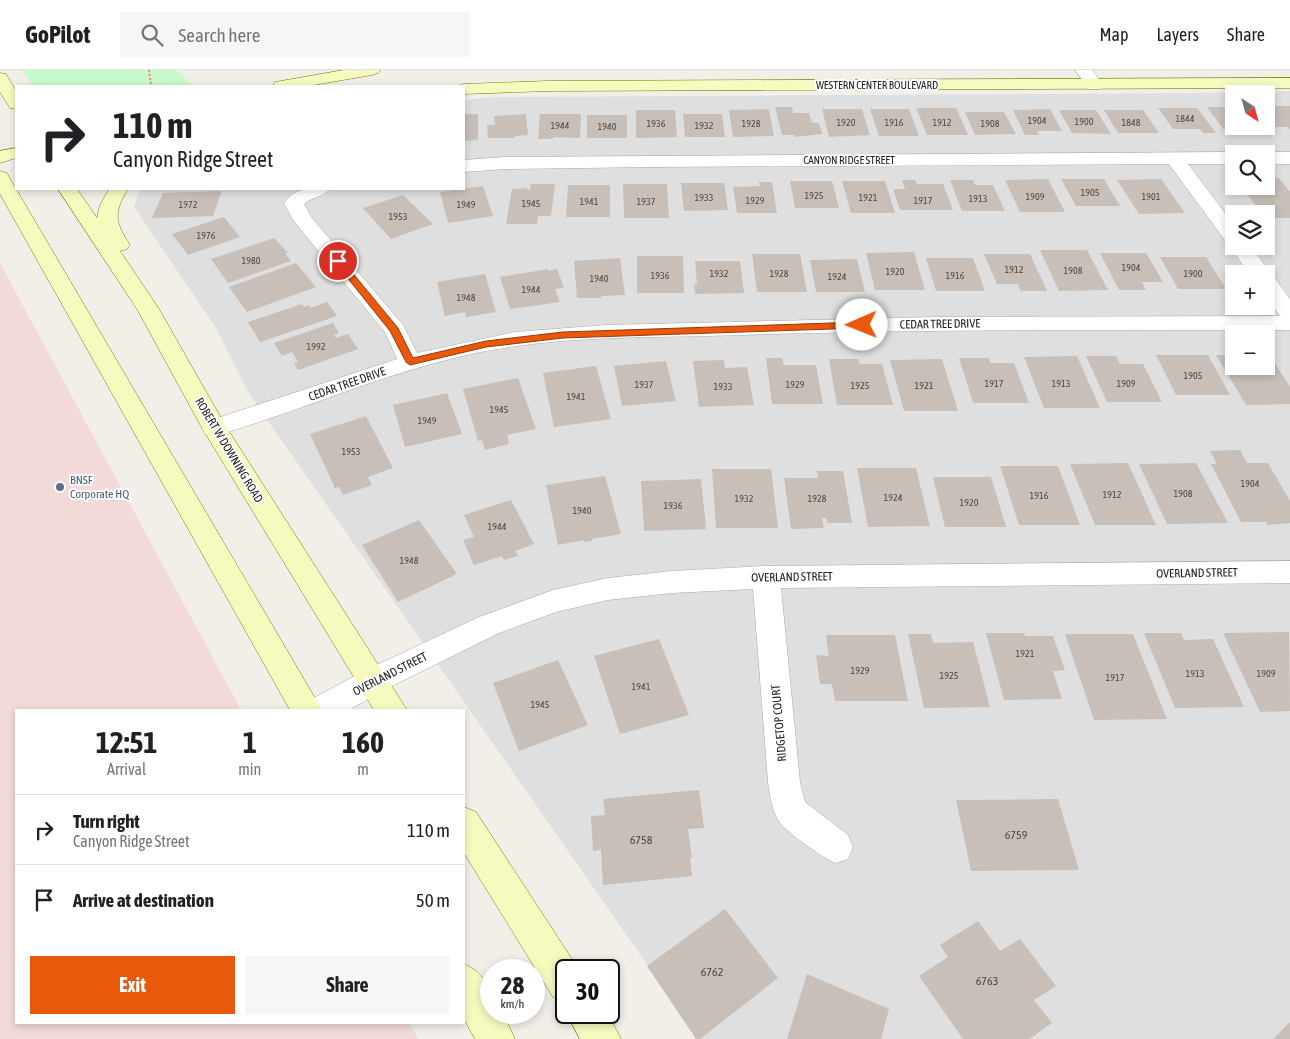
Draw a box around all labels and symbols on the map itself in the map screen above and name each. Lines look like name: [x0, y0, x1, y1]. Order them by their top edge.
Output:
street label: WESTERN CENTER BOULEVARD: [816, 79, 938, 91]
north arrow: [1225, 85, 1275, 135]
house number: 1844: [1176, 113, 1195, 124]
house number: 1904: [1028, 115, 1047, 126]
house number: 1900: [1075, 116, 1094, 127]
house number: 1920: [837, 117, 856, 128]
house number: 1916: [885, 117, 904, 128]
house number: 1912: [933, 117, 952, 128]
house number: 1848: [1122, 117, 1141, 128]
house number: 1936: [647, 118, 666, 129]
house number: 1928: [742, 118, 761, 129]
house number: 1908: [981, 118, 1000, 129]
house number: 1944: [551, 120, 570, 131]
house number: 1932: [695, 120, 714, 131]
house number: 1940: [598, 121, 617, 132]
street label: CANYON RIDGE STREET: [803, 154, 895, 166]
house number: 1905: [1081, 187, 1100, 198]
house number: 1925: [805, 190, 824, 201]
house number: 1909: [1026, 191, 1045, 202]
house number: 1901: [1142, 191, 1161, 202]
house number: 1933: [695, 192, 714, 203]
house number: 1921: [859, 192, 878, 203]
house number: 1913: [969, 193, 988, 204]
house number: 1929: [746, 195, 765, 206]
house number: 1917: [914, 195, 933, 206]
house number: 1941: [580, 196, 599, 207]
house number: 1937: [637, 196, 656, 207]
house number: 1945: [522, 198, 541, 209]
house number: 1972: [179, 199, 198, 210]
house number: 1949: [457, 199, 476, 210]
house number: 1953: [389, 211, 408, 222]
house number: 1976: [197, 230, 216, 241]
pin: [317, 240, 359, 282]
house number: 1980: [242, 255, 261, 266]
house number: 1904: [1122, 262, 1141, 273]
house number: 1912: [1005, 264, 1024, 275]
house number: 1908: [1064, 265, 1083, 276]
house number: 1920: [886, 266, 905, 277]
house number: 1932: [710, 268, 729, 279]
house number: 1928: [770, 268, 789, 279]
house number: 1900: [1184, 268, 1203, 279]
house number: 1936: [651, 270, 670, 281]
house number: 1916: [946, 270, 965, 281]
house number: 1924: [828, 271, 847, 282]
house number: 1940: [590, 273, 609, 284]
house number: 1944: [522, 284, 541, 295]
house number: 1948: [457, 292, 476, 303]
position arrow: [835, 298, 887, 350]
street label: CEDAR TREE DRIVE: [900, 316, 980, 332]
house number: 1992: [307, 341, 326, 352]
street label: CEDAR TREE DRIVE: [307, 364, 387, 404]
house number: 1905: [1184, 370, 1203, 381]
house number: 1917: [985, 378, 1004, 389]
house number: 1913: [1052, 378, 1071, 389]
house number: 1909: [1117, 378, 1136, 389]
house number: 1937: [635, 379, 654, 390]
house number: 1929: [786, 379, 805, 390]
house number: 1925: [851, 380, 870, 391]
house number: 1921: [915, 380, 934, 391]
house number: 1933: [714, 381, 733, 392]
house number: 1941: [567, 391, 586, 402]
street label: ROBERT W DOWNING ROAD: [192, 395, 266, 505]
house number: 1945: [490, 404, 509, 415]
house number: 1949: [418, 415, 437, 426]
house number: 1953: [342, 446, 361, 457]
place label: BNSF Corporate HQ: [70, 473, 130, 501]
house number: 1904: [1241, 478, 1260, 489]
marker: BNSF Corporate HQ: [54, 481, 66, 493]
house number: 1908: [1174, 488, 1193, 499]
house number: 1912: [1103, 489, 1122, 500]
house number: 1916: [1030, 490, 1049, 501]
house number: 1924: [884, 492, 903, 503]
house number: 1932: [735, 493, 754, 504]
house number: 1928: [808, 493, 827, 504]
house number: 1920: [960, 497, 979, 508]
house number: 1936: [664, 500, 683, 511]
house number: 1940: [573, 505, 592, 516]
house number: 1944: [488, 521, 507, 532]
house number: 1948: [400, 555, 419, 566]
street label: OVERLAND STREET: [1156, 565, 1239, 581]
street label: OVERLAND STREET: [751, 569, 834, 585]
house number: 1921: [1016, 648, 1035, 659]
street label: OVERLAND STREET: [350, 649, 430, 699]
house number: 1929: [851, 665, 870, 676]
house number: 1913: [1186, 668, 1205, 679]
house number: 1909: [1257, 668, 1276, 679]
house number: 1925: [940, 670, 959, 681]
house number: 1917: [1106, 672, 1125, 683]
house number: 1941: [632, 681, 651, 692]
street label: RIDGETOP COURT: [769, 683, 789, 762]
house number: 1945: [531, 699, 550, 710]
house number: 6759: [1005, 828, 1028, 842]
house number: 6758: [630, 833, 653, 847]
speed limit sign: 30: [555, 959, 620, 1024]
house number: 6762: [701, 965, 723, 979]
house number: 6763: [976, 974, 998, 988]

